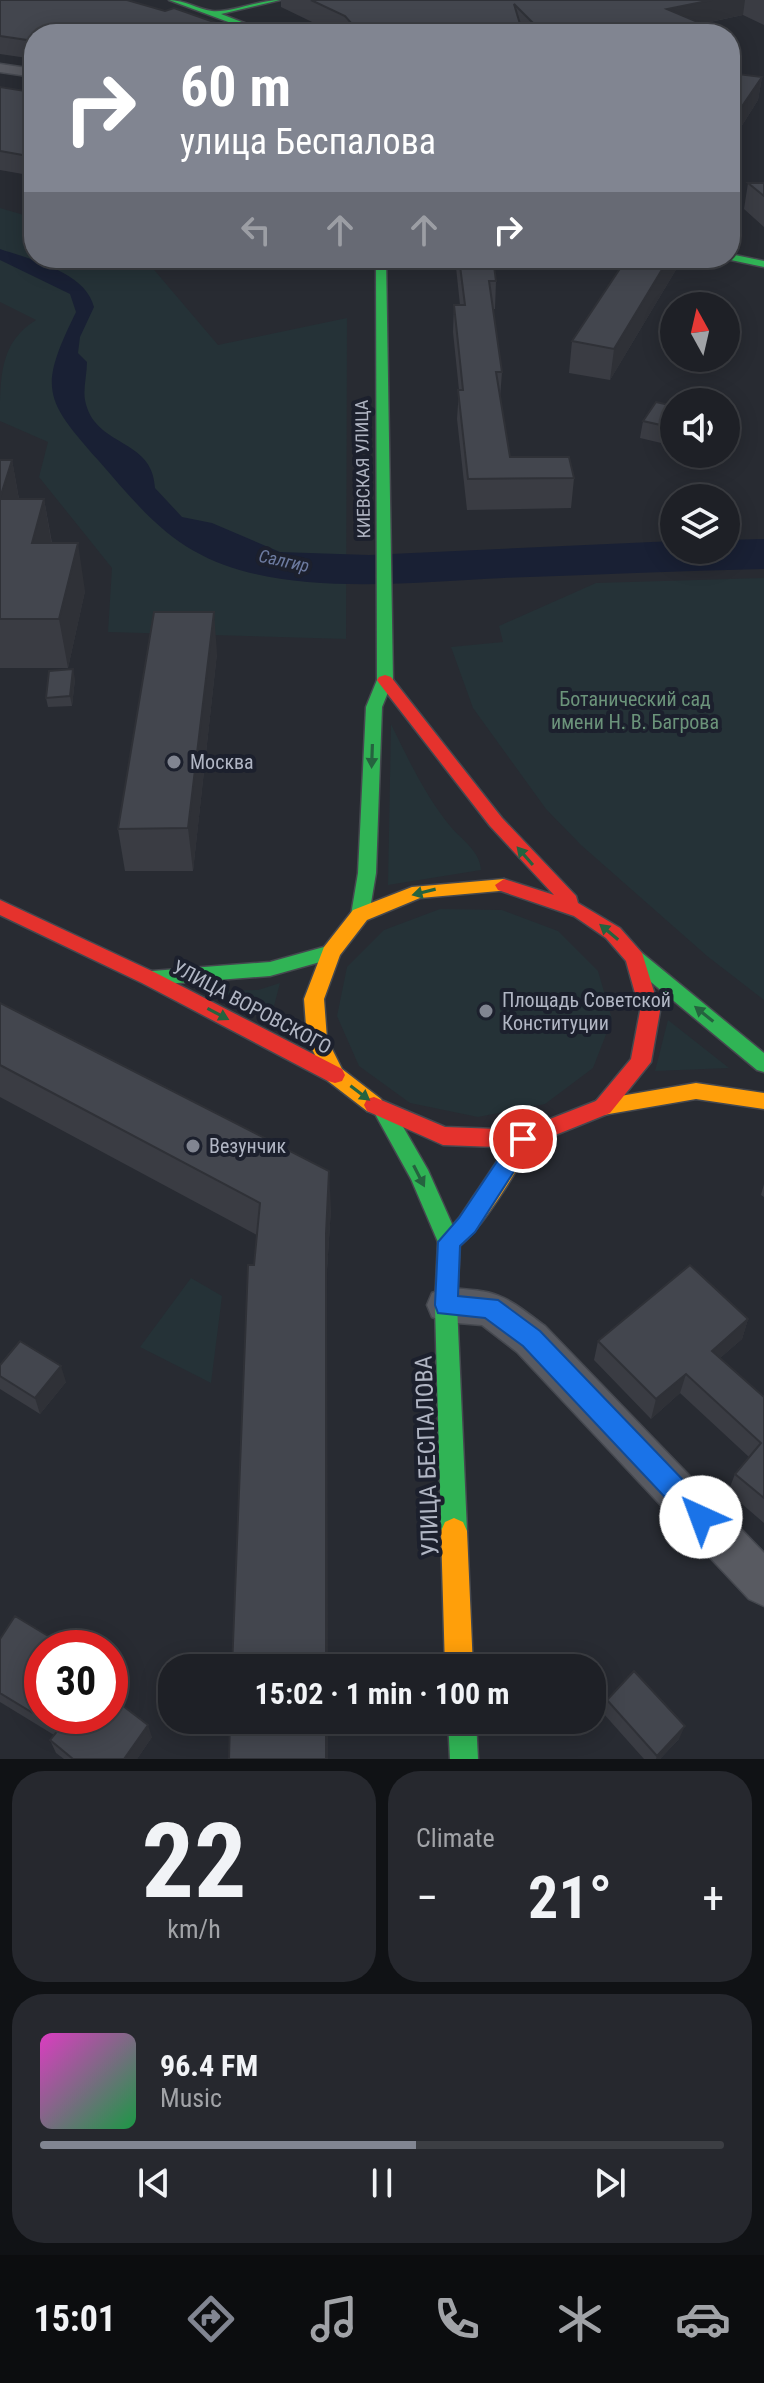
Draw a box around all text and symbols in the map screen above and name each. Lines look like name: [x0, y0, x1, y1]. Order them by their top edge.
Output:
text: 60 m: [180, 54, 291, 120]
icon: right: [48, 56, 152, 160]
text: улица Беспалова: [180, 121, 436, 163]
icon: left: [234, 208, 278, 252]
icon: ahead: [318, 208, 362, 252]
icon: ahead: [402, 208, 446, 252]
icon: right: [486, 208, 530, 252]
north arrow: [660, 292, 740, 372]
map controls: [660, 292, 740, 564]
button: sound: [660, 388, 740, 468]
street label: КИЕВСКАЯ УЛИЦА: [351, 399, 374, 538]
button: layers: [660, 484, 740, 564]
water label: Салгир: [257, 545, 311, 576]
park label: Ботанический сад имени Н. В. Багрова: [551, 687, 719, 734]
one-way arrow: [365, 743, 378, 769]
place label: Москва: [190, 750, 254, 774]
marker: Москва: [165, 753, 183, 771]
one-way arrow: [516, 847, 534, 866]
one-way arrow: [411, 886, 436, 898]
one-way arrow: [600, 924, 620, 941]
street label: УЛИЦА ВОРОВСКОГО: [168, 955, 336, 1059]
place label: Площадь Советской Конституции: [502, 988, 671, 1035]
marker: Площадь Советской Конституции: [477, 1002, 495, 1020]
one-way arrow: [693, 1006, 714, 1023]
one-way arrow: [207, 1007, 230, 1020]
one-way arrow: [349, 1085, 370, 1101]
pin: [489, 1105, 557, 1173]
icon: arrive: [501, 1117, 545, 1161]
place label: Везунчик: [209, 1134, 287, 1158]
marker: Везунчик: [184, 1137, 202, 1155]
one-way arrow: [412, 1164, 425, 1187]
street label: УЛИЦА БЕСПАЛОВА: [409, 1355, 444, 1557]
position arrow: [659, 1475, 743, 1559]
speed limit sign: 30: [24, 1630, 128, 1734]
text: 15:02 · 1 min · 100 m: [255, 1676, 509, 1711]
text: 22: [141, 1801, 247, 1922]
text: Climate: [416, 1823, 495, 1853]
text: 21°: [528, 1862, 612, 1933]
text: −: [416, 1872, 438, 1924]
text: +: [702, 1872, 724, 1924]
text: km/h: [167, 1914, 221, 1944]
text: 96.4 FM: [160, 2048, 258, 2083]
text: Music: [160, 2083, 222, 2113]
icon: previous: [132, 2161, 176, 2205]
icon: pause: [360, 2161, 404, 2205]
icon: next: [588, 2161, 632, 2205]
icon: directions: [183, 2291, 239, 2347]
icon: music: [306, 2291, 362, 2347]
icon: phone: [429, 2291, 485, 2347]
icon: climate: [552, 2291, 608, 2347]
icon: car: [675, 2291, 731, 2347]
text: 15:01: [33, 2298, 116, 2340]

